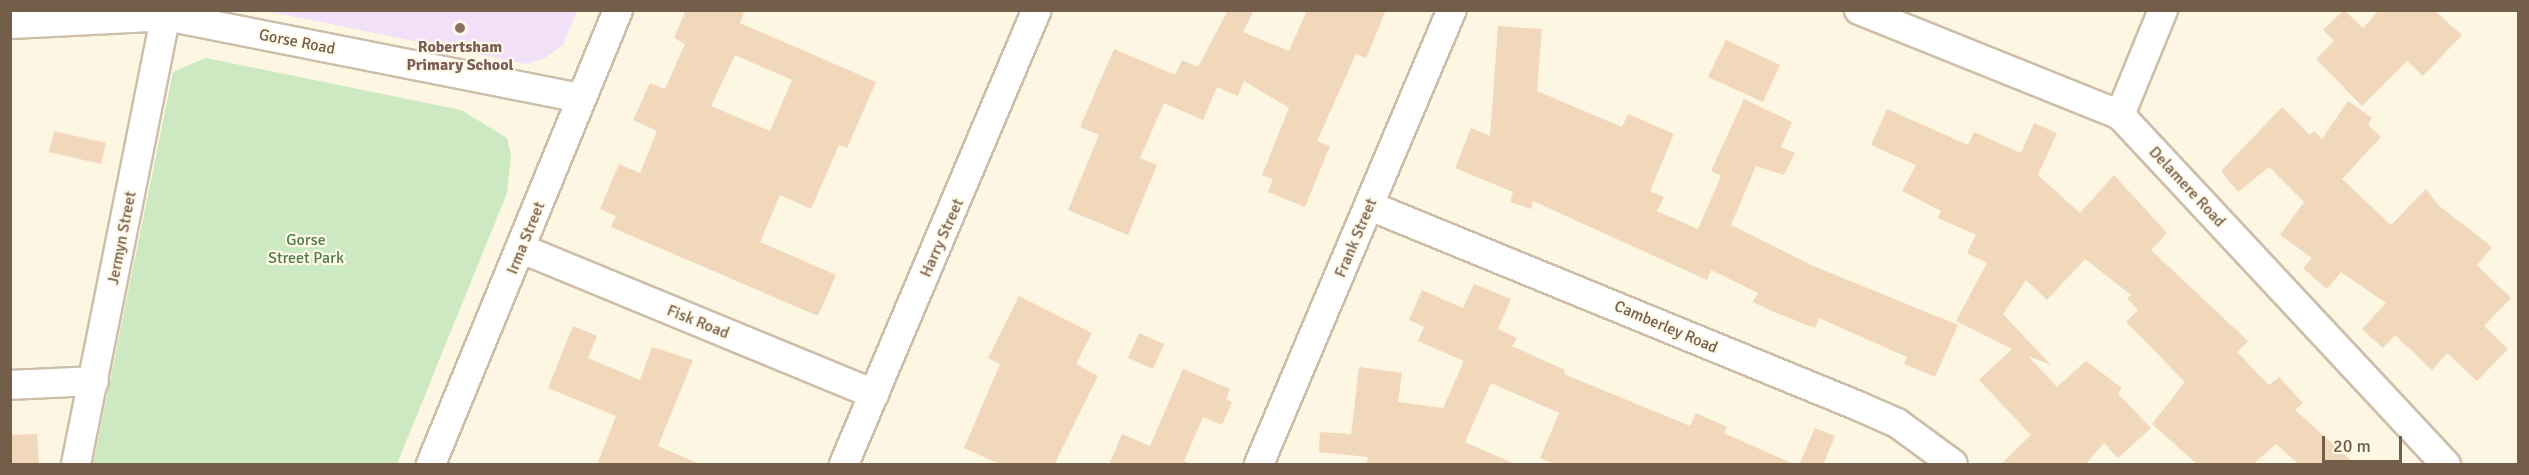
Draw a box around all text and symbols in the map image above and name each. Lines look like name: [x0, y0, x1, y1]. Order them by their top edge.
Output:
marker: Robertsham Primary School: [453, 21, 467, 35]
street label: Gorse Road: [257, 25, 337, 59]
place label: Robertsham Primary School: [406, 37, 514, 75]
street label: Delamere Road: [2145, 143, 2229, 231]
street label: Jermyn Street: [104, 190, 140, 286]
street label: Harry Street: [916, 196, 968, 280]
street label: Frank Street: [1331, 196, 1381, 280]
street label: Irma Street: [503, 199, 549, 277]
park label: Gorse Street Park: [268, 230, 344, 268]
street label: Camberley Road: [1611, 297, 1721, 357]
street label: Fisk Road: [664, 301, 732, 343]
scale bar: [2325, 424, 2404, 462]
text: 20 m: [2333, 435, 2371, 457]

